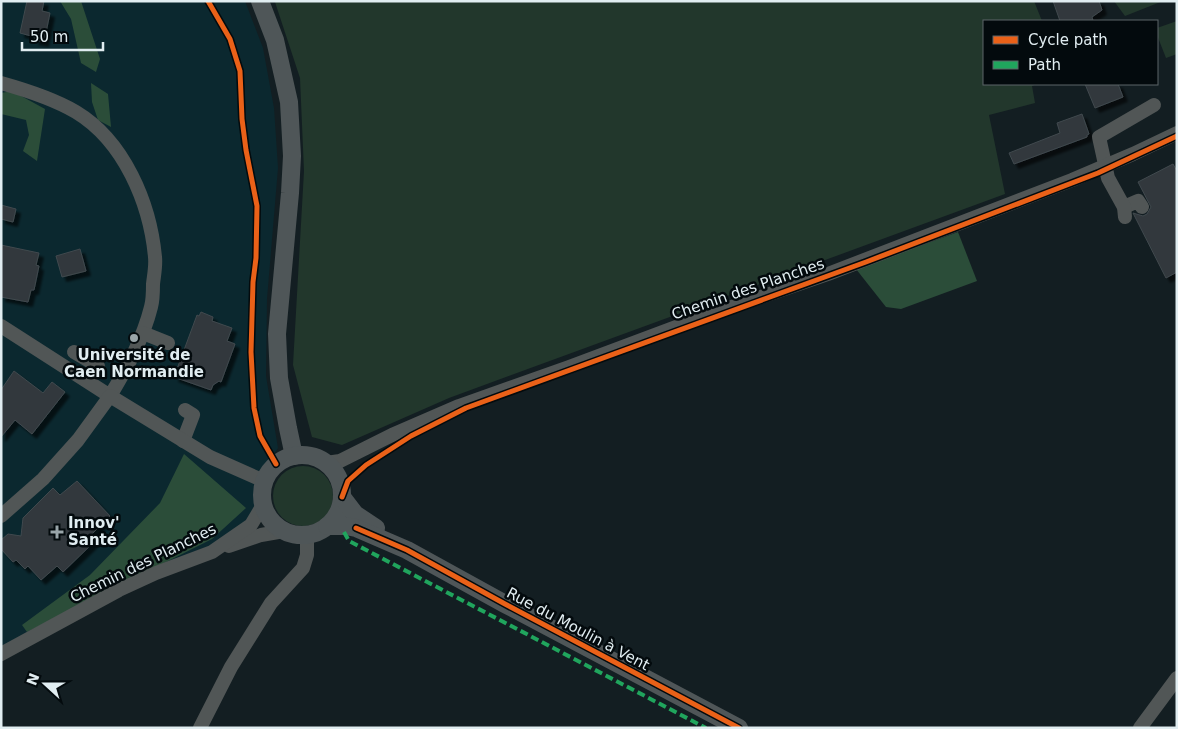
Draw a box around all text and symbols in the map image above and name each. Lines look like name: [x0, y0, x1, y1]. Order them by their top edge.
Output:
scale bar: [22, 20, 104, 52]
legend: [983, 20, 1158, 85]
text: 50 m: [30, 28, 68, 46]
text: Cycle path: [1028, 31, 1108, 49]
text: Path: [1028, 56, 1061, 74]
street label: Chemin des Planches: [669, 254, 827, 324]
marker: Université de Caen Normandie: [128, 332, 140, 344]
place label: Université de Caen Normandie: [64, 346, 204, 381]
place label: Innov' Santé: [68, 514, 120, 549]
street label: Chemin des Planches: [67, 520, 219, 606]
marker: Innov' Santé: [50, 525, 64, 539]
street label: Rue du Moulin à Vent: [504, 584, 653, 674]
north arrow: [20, 659, 70, 709]
text: N: [23, 671, 42, 688]

